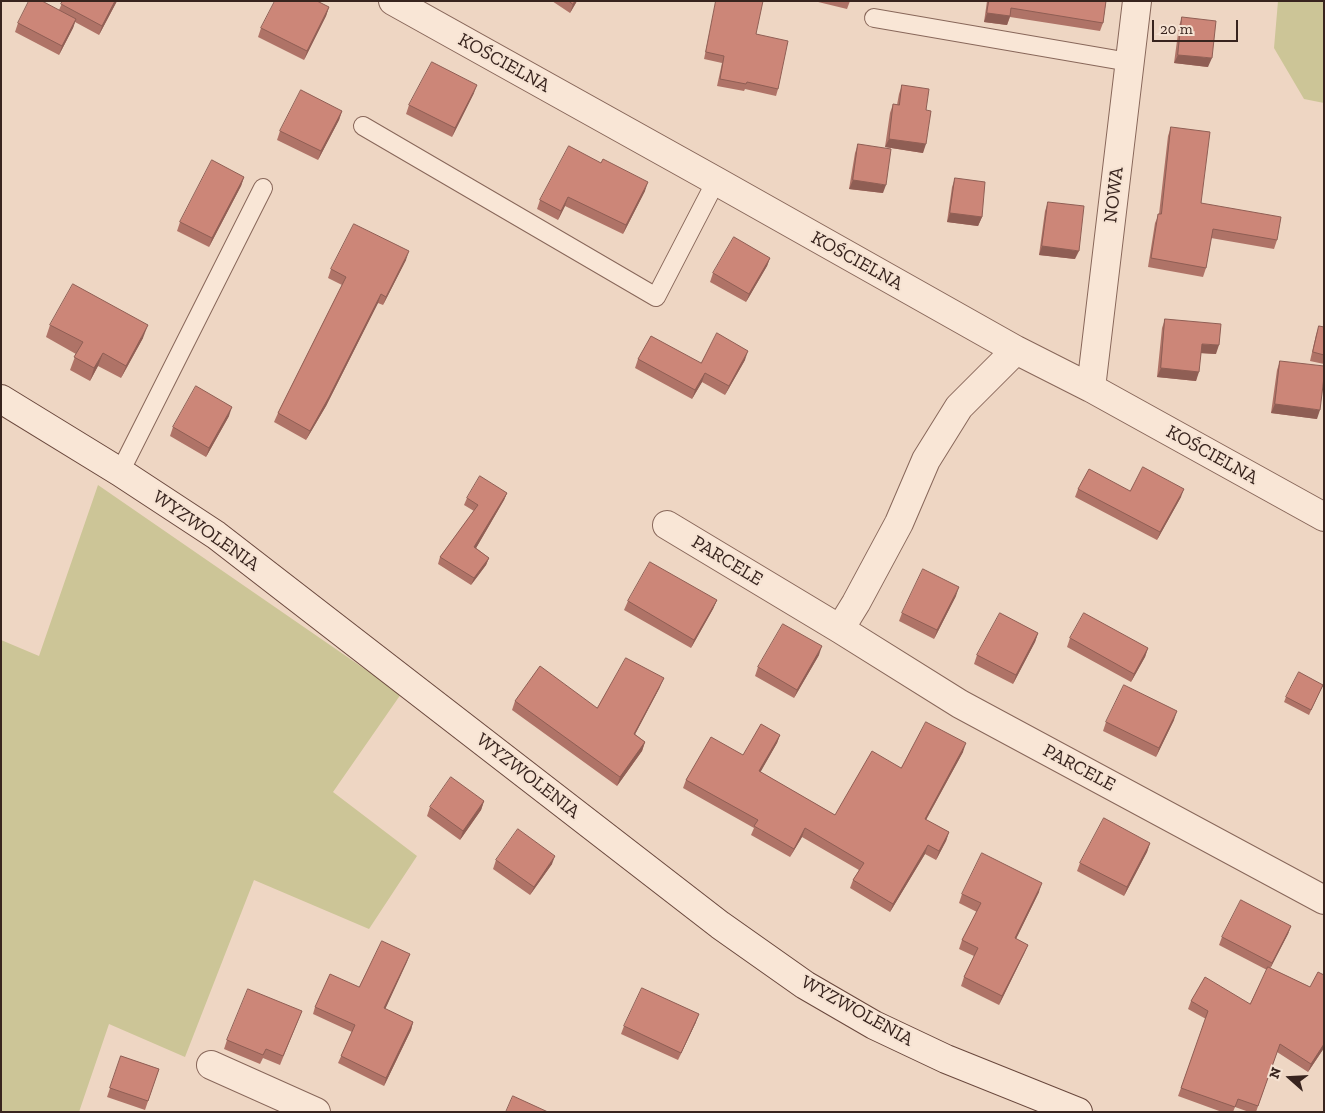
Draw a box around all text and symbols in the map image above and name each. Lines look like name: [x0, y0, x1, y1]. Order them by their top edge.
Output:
scale bar: [1155, 10, 1241, 42]
text: 20 m: [1160, 20, 1193, 38]
street label: KOŚCIELNA: [454, 28, 554, 98]
street label: NOWA: [1099, 166, 1129, 224]
street label: KOŚCIELNA: [807, 226, 907, 296]
street label: KOŚCIELNA: [1162, 420, 1262, 490]
street label: WYZWOLENIA: [148, 486, 264, 576]
street label: PARCELE: [687, 531, 767, 591]
street label: WYZWOLENIA: [472, 728, 584, 824]
street label: PARCELE: [1039, 739, 1119, 797]
street label: WYZWOLENIA: [797, 971, 917, 1051]
north arrow: [1265, 1053, 1315, 1103]
text: N: [1266, 1065, 1285, 1081]

